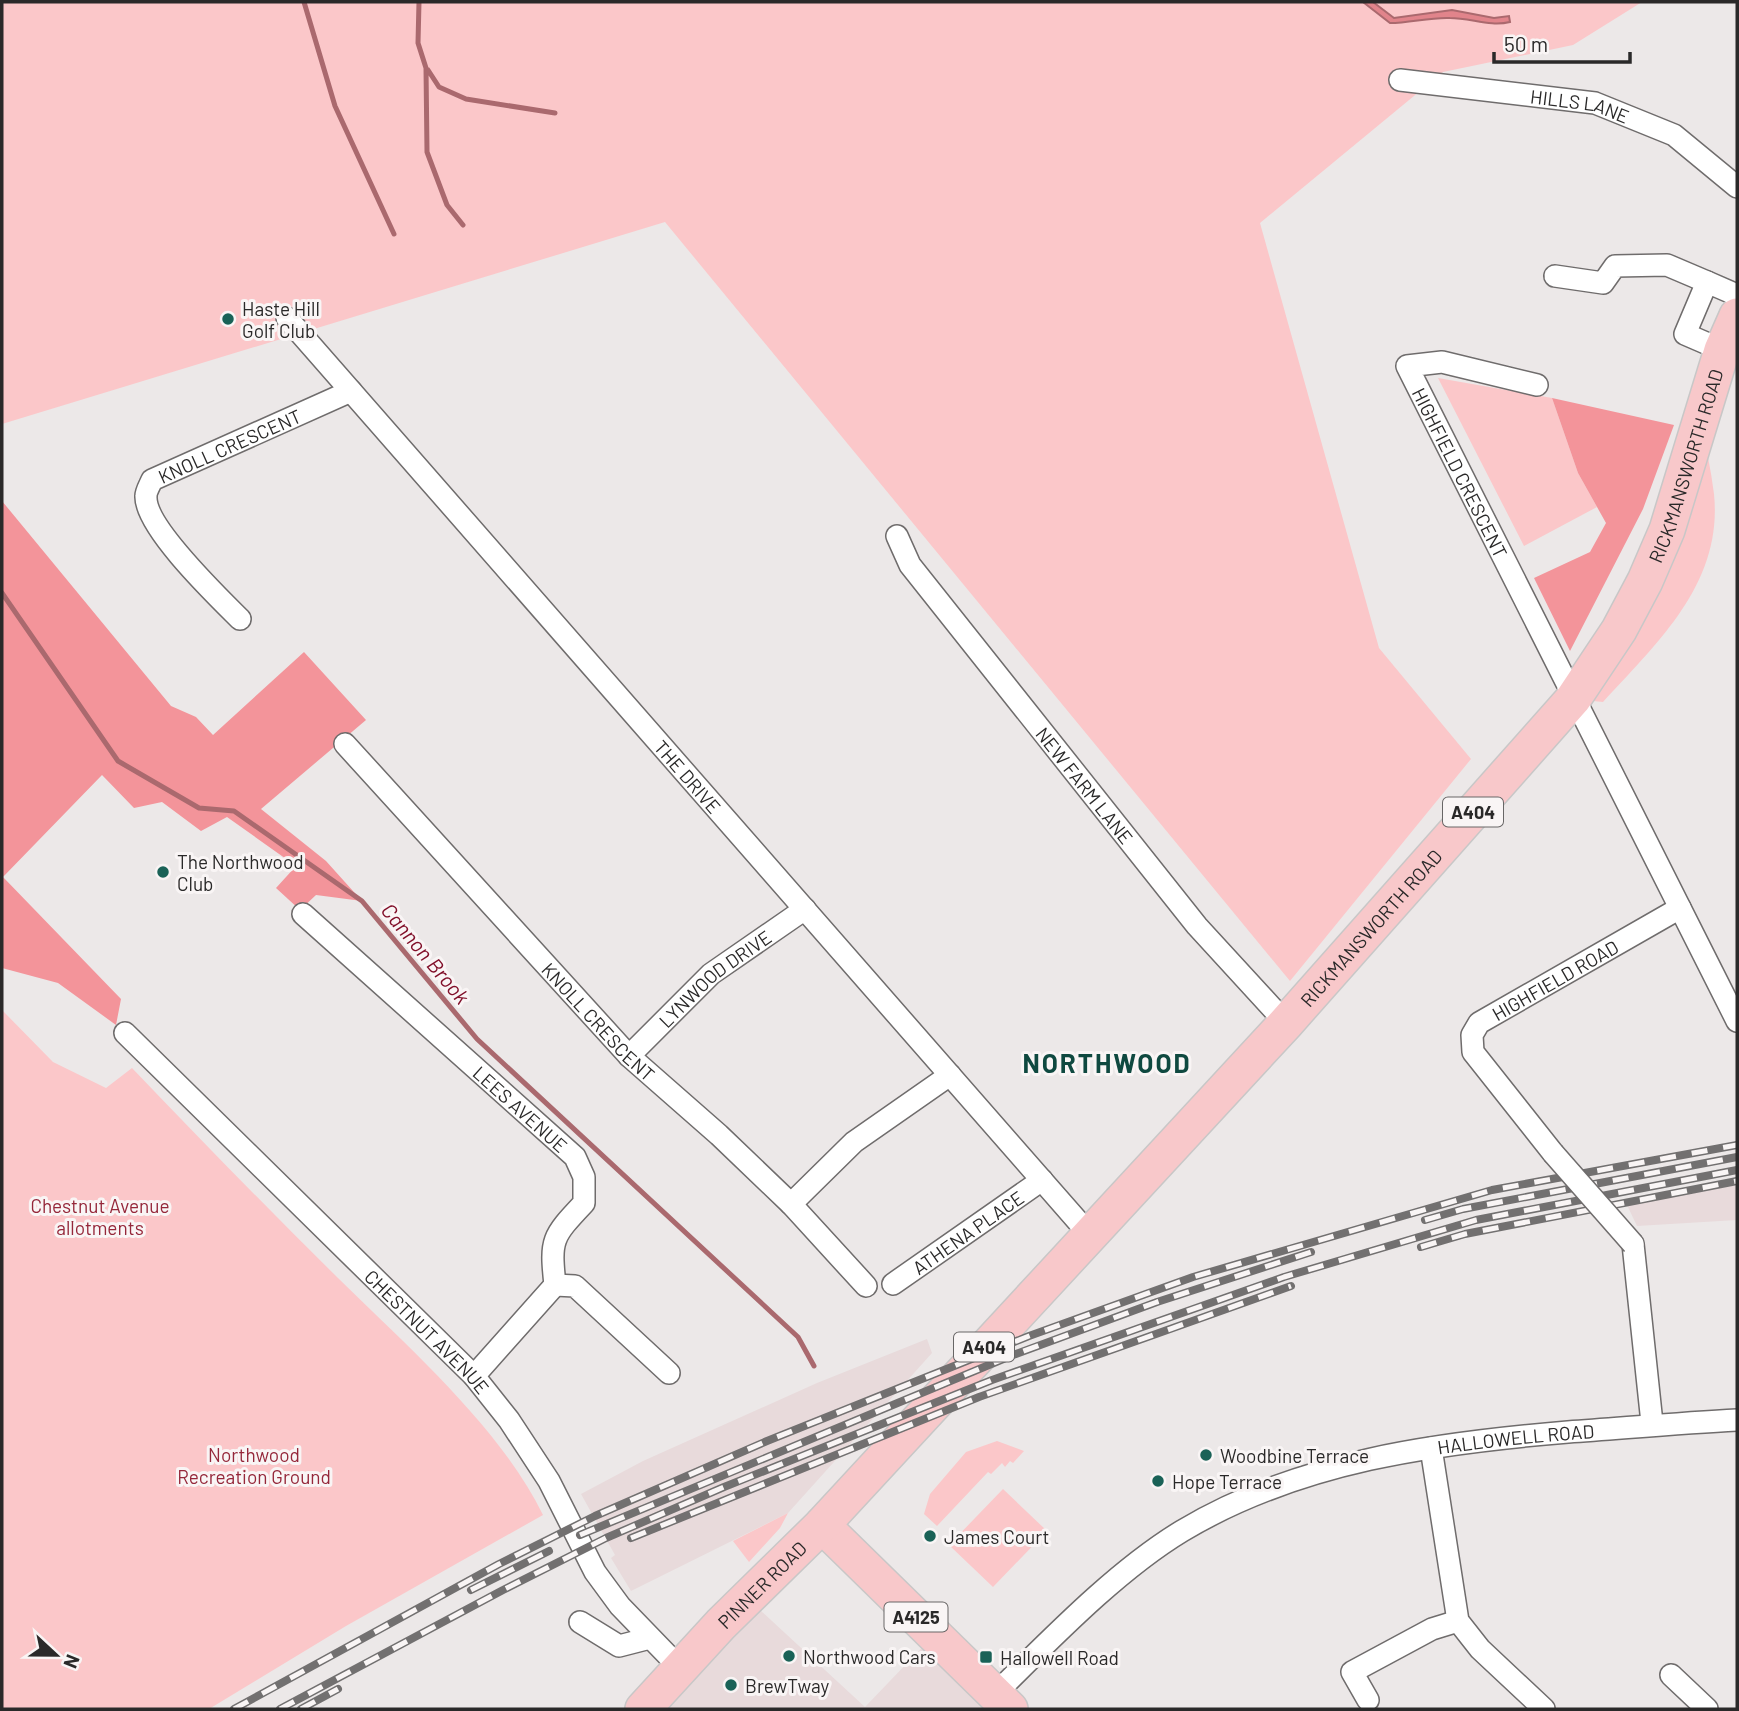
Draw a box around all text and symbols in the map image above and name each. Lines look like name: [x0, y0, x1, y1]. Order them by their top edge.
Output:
scale bar: [1494, 21, 1630, 65]
text: 50 m: [1504, 31, 1548, 56]
street label: HILLS LANE: [1529, 84, 1633, 127]
place label: Haste Hill Golf Club: [242, 297, 320, 342]
marker: Haste Hill Golf Club: [220, 311, 236, 327]
street label: RICKMANSWORTH ROAD: [1643, 366, 1727, 566]
street label: HIGHFIELD CRESCENT: [1408, 383, 1513, 561]
street label: KNOLL CRESCENT: [154, 403, 304, 487]
street label: NEW FARM LANE: [1032, 722, 1138, 848]
street label: THE DRIVE: [650, 735, 726, 817]
road number: A404: [1443, 798, 1503, 826]
street label: RICKMANSWORTH ROAD: [1295, 844, 1446, 1011]
place label: The Northwood Club: [177, 850, 304, 895]
marker: The Northwood Club: [155, 864, 171, 880]
water label: Cannon Brook: [377, 898, 476, 1009]
street label: LYNWOOD DRIVE: [653, 925, 775, 1032]
street label: HIGHFIELD ROAD: [1487, 934, 1622, 1025]
street label: KNOLL CRESCENT: [538, 957, 660, 1085]
district label: NORTHWOOD: [1022, 1047, 1192, 1078]
street label: LEES AVENUE: [469, 1061, 573, 1157]
street label: ATHENA PLACE: [908, 1185, 1028, 1279]
park label: Chestnut Avenue allotments: [30, 1194, 170, 1239]
street label: CHESTNUT AVENUE: [361, 1264, 495, 1398]
road number: A404: [954, 1332, 1014, 1362]
street label: HALLOWELL ROAD: [1436, 1419, 1595, 1458]
park label: Northwood Recreation Ground: [177, 1443, 331, 1488]
place label: Woodbine Terrace: [1220, 1444, 1369, 1467]
marker: Woodbine Terrace: [1198, 1447, 1214, 1463]
place label: Hope Terrace: [1172, 1470, 1282, 1493]
marker: Hope Terrace: [1150, 1473, 1166, 1489]
place label: James Court: [944, 1525, 1049, 1548]
marker: James Court: [922, 1528, 938, 1544]
street label: PINNER ROAD: [712, 1536, 811, 1633]
road number: A4125: [884, 1602, 948, 1632]
north arrow: [21, 1620, 91, 1690]
place label: Northwood Cars: [803, 1645, 936, 1668]
place label: Hallowell Road: [1000, 1646, 1119, 1669]
marker: Northwood Cars: [781, 1648, 797, 1664]
marker: Hallowell Road: [978, 1649, 994, 1665]
text: N: [59, 1651, 85, 1672]
place label: BrewTway: [745, 1674, 830, 1697]
marker: BrewTway: [723, 1677, 739, 1693]

